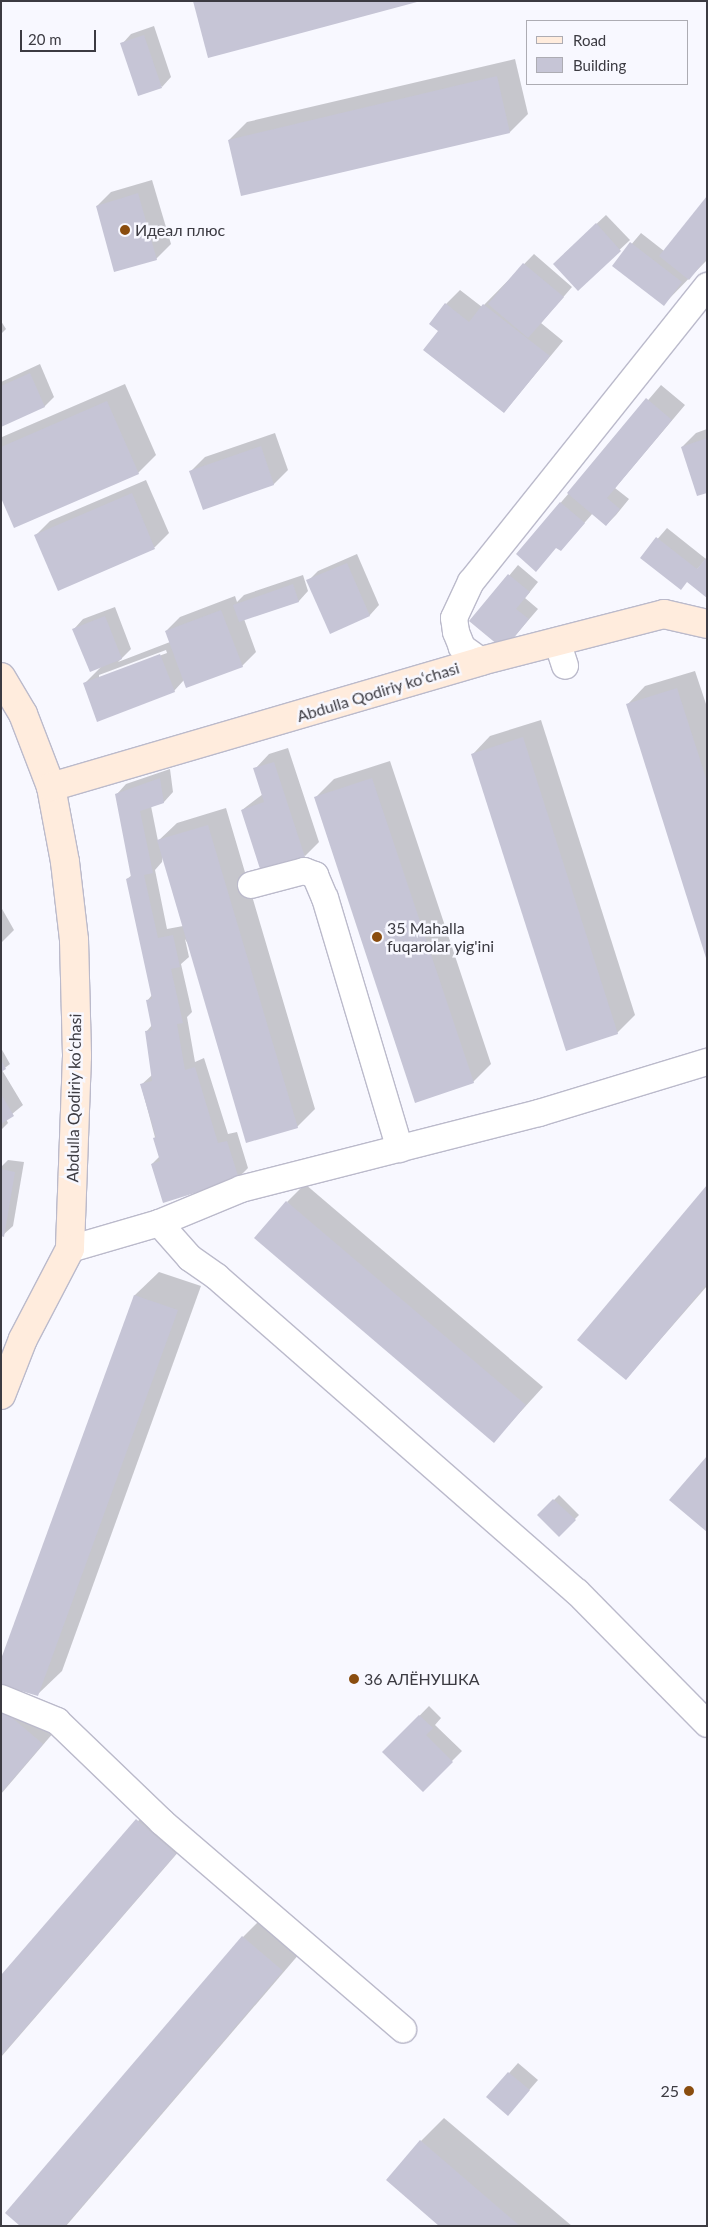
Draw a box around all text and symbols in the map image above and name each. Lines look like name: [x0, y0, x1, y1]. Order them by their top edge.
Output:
scale bar: [22, 20, 99, 52]
legend: [526, 20, 688, 85]
text: 20 m: [28, 30, 62, 48]
text: Road: [573, 31, 606, 49]
text: Building: [573, 56, 626, 74]
place label: Идеал плюс: [135, 220, 225, 240]
marker: Идеал плюс: [119, 224, 131, 236]
street label: Abdulla Qodiriy koʻchasi: [294, 658, 462, 726]
place label: 35 Mahalla fuqarolar yig'ini: [387, 918, 495, 956]
marker: 35 Mahalla fuqarolar yig'ini: [371, 931, 383, 943]
street label: Abdulla Qodiriy koʻchasi: [63, 1013, 85, 1183]
place label: 36 АЛЁНУШКА: [364, 1669, 479, 1689]
marker: 36 АЛЁНУШКА: [348, 1673, 360, 1685]
place label: 25: [660, 2081, 679, 2101]
marker: 25: [683, 2085, 695, 2097]

